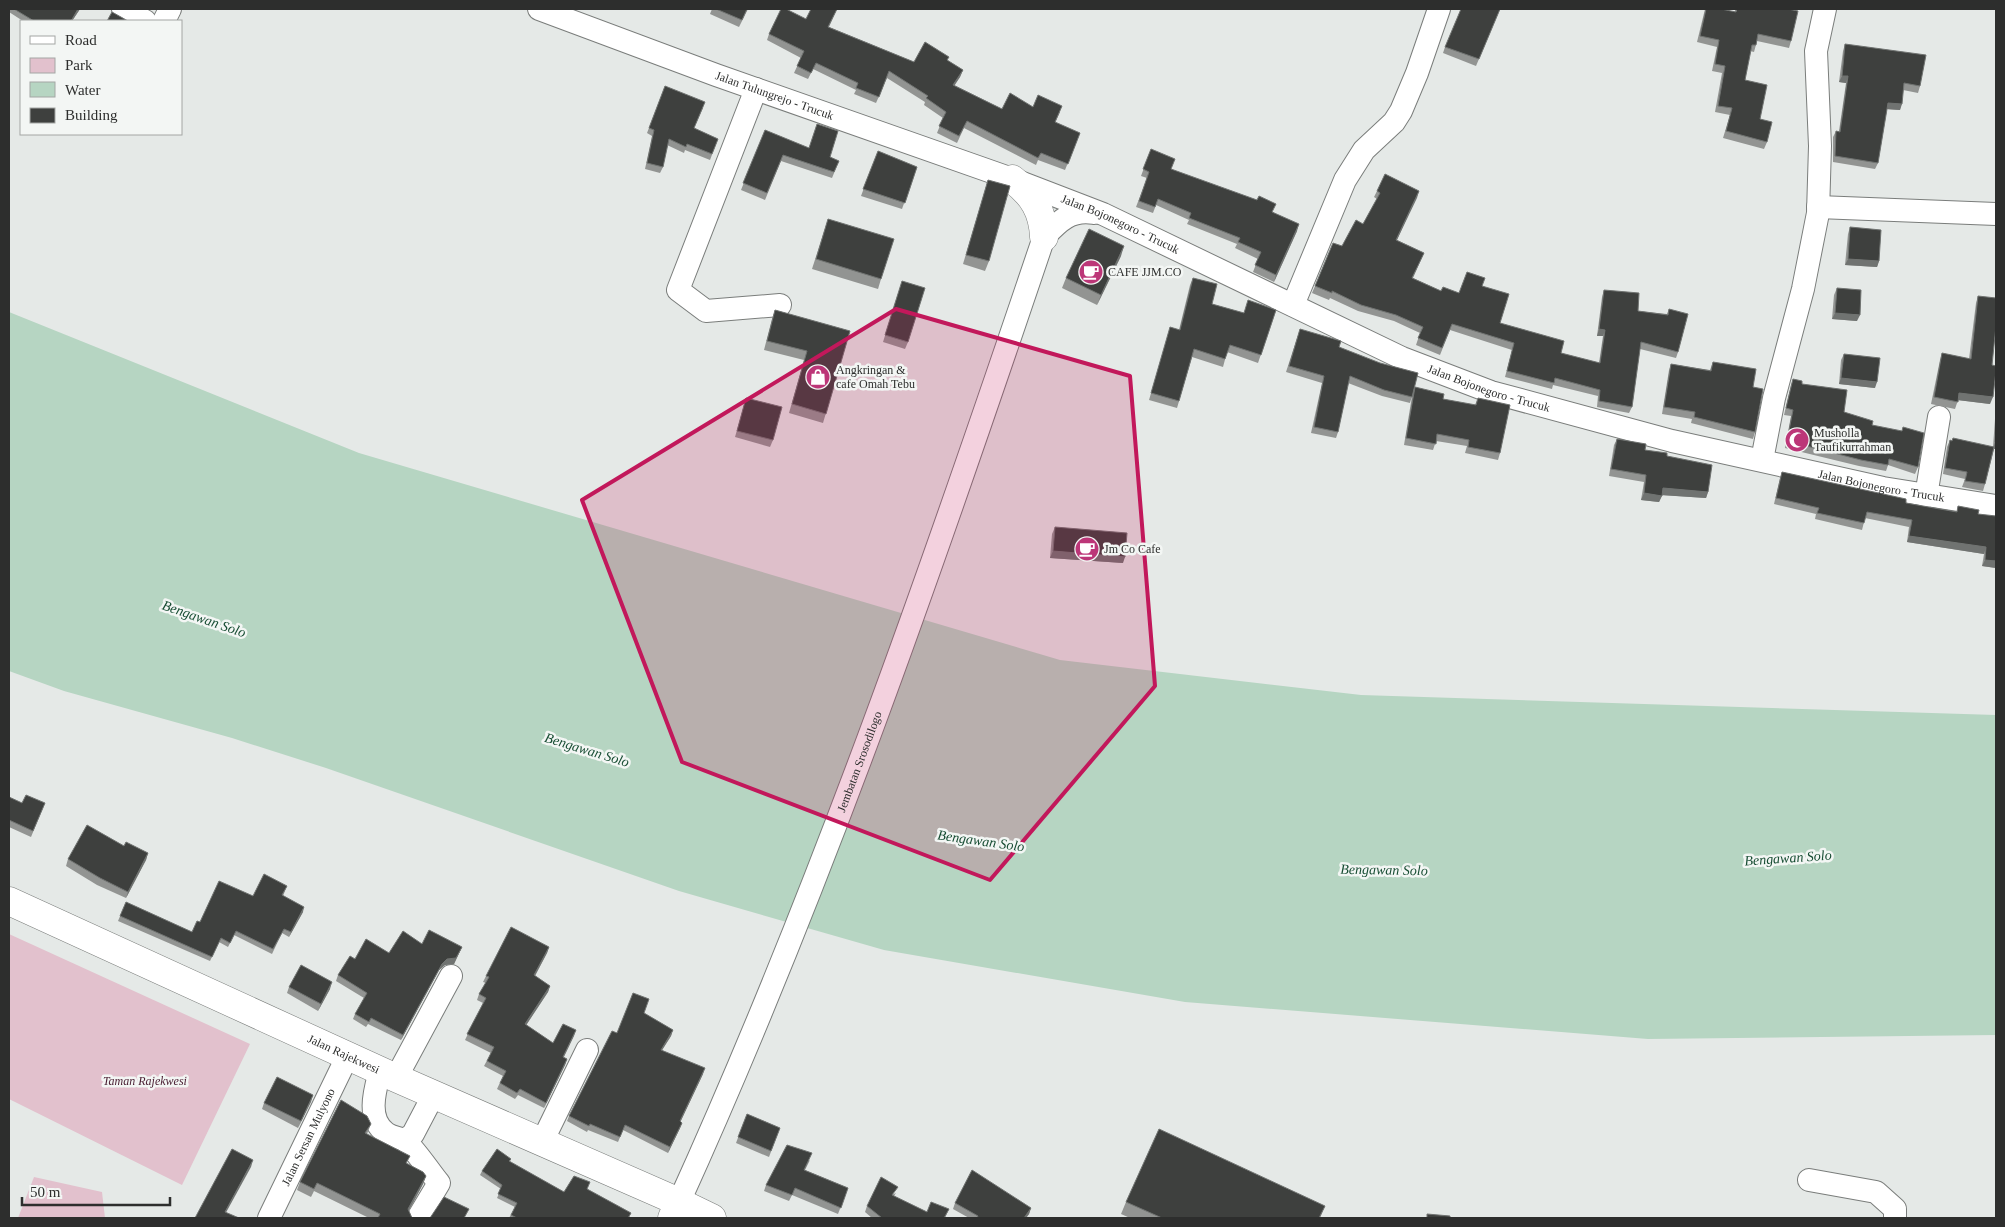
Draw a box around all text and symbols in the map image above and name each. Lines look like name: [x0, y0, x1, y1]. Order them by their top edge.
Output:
legend: [20, 20, 182, 135]
text: Road: [65, 32, 97, 48]
text: Park: [65, 57, 93, 73]
street label: Jalan Tulungrejo - Trucuk: [714, 68, 836, 123]
text: Water: [65, 82, 100, 98]
text: Building: [65, 107, 118, 123]
street label: Jalan Bojonegoro - Trucuk: [1059, 192, 1182, 257]
cafe icon: CAFE JJM.CO: [1078, 259, 1104, 285]
place label: CAFE JJM.CO: [1108, 265, 1182, 279]
street label: Jalan Bojonegoro - Trucuk: [1425, 361, 1552, 415]
place label: Angkringan & cafe Omah Tebu: [836, 363, 915, 391]
shop icon: Angkringan & cafe Omah Tebu: [805, 364, 831, 390]
place label: Musholla Taufikurrahman: [1814, 426, 1891, 454]
mosque icon: Musholla Taufikurrahman: [1784, 427, 1810, 453]
street label: Jalan Bojonegoro - Trucuk: [1817, 467, 1946, 505]
cafe icon: Jm Co Cafe: [1074, 536, 1100, 562]
place label: Jm Co Cafe: [1104, 542, 1161, 556]
water label: Bengawan Solo: [160, 598, 248, 640]
street label: Jembatan Srosodilogo: [834, 709, 885, 814]
water label: Bengawan Solo: [543, 730, 631, 770]
water label: Bengawan Solo: [937, 827, 1025, 855]
water label: Bengawan Solo: [1744, 847, 1832, 869]
water label: Bengawan Solo: [1340, 862, 1428, 878]
street label: Jalan Rajekwesi: [305, 1032, 382, 1077]
park label: Taman Rajekwesi: [103, 1074, 187, 1088]
street label: Jalan Sersan Mulyono: [279, 1086, 338, 1188]
scale bar: [22, 1174, 170, 1206]
text: 50 m: [30, 1184, 61, 1200]

